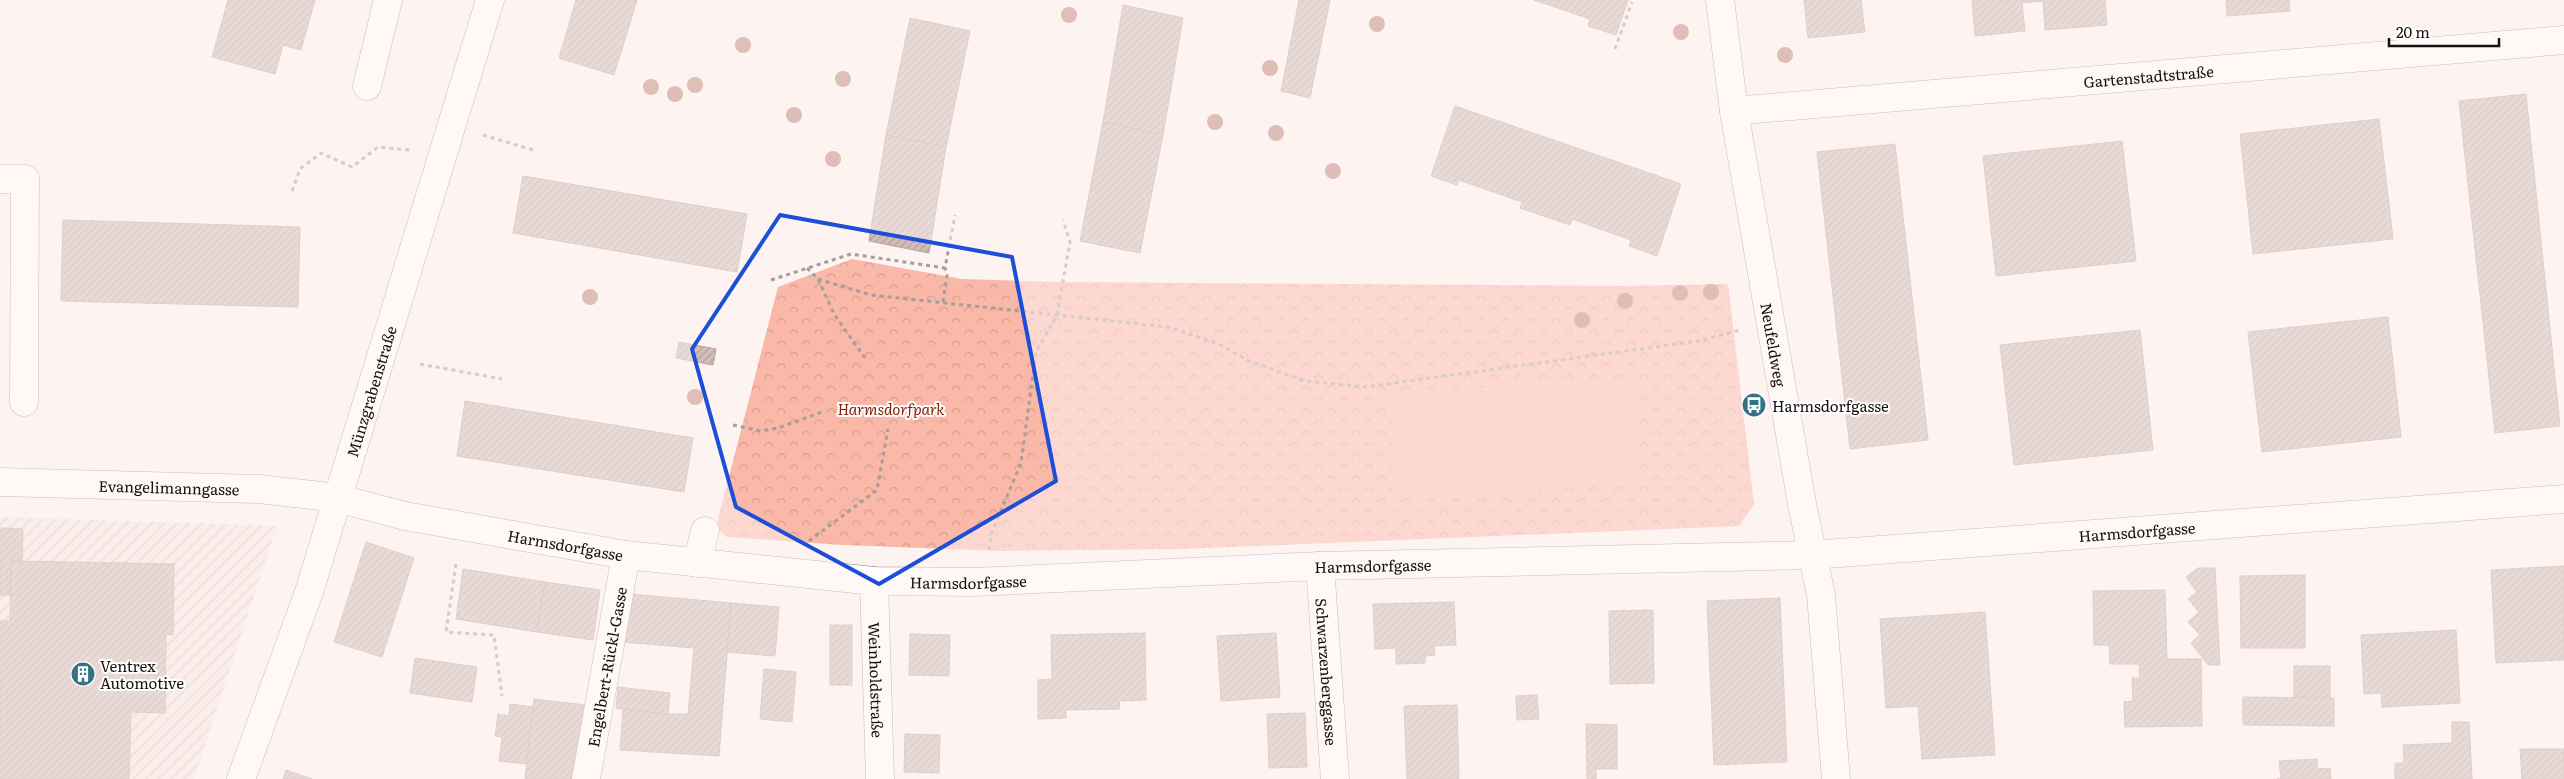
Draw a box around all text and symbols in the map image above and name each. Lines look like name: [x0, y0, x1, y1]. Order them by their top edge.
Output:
scale bar: [2389, 15, 2499, 47]
text: 20 m: [2396, 20, 2430, 43]
street label: Gartenstadtstraße: [2082, 59, 2215, 93]
street label: Neufeldweg: [1756, 301, 1793, 389]
street label: Münzgrabenstraße: [339, 322, 401, 460]
bus stop icon: Harmsdorfgasse: [1741, 392, 1767, 418]
place label: Harmsdorfgasse: [1772, 394, 1889, 417]
park label: Harmsdorfpark: [837, 397, 945, 420]
street label: Evangelimanngasse: [98, 473, 240, 500]
street label: Harmsdorfgasse: [2078, 515, 2196, 547]
street label: Harmsdorfgasse: [506, 523, 625, 566]
street label: Harmsdorfgasse: [1314, 552, 1432, 578]
street label: Harmsdorfgasse: [910, 568, 1027, 594]
street label: Engelbert-Rückl-Gasse: [580, 585, 632, 749]
street label: Schwarzenberggasse: [1311, 597, 1344, 746]
street label: Weinholdstraße: [864, 622, 890, 738]
place label: Ventrex Automotive: [100, 654, 184, 694]
building icon: Ventrex Automotive: [70, 661, 96, 687]

